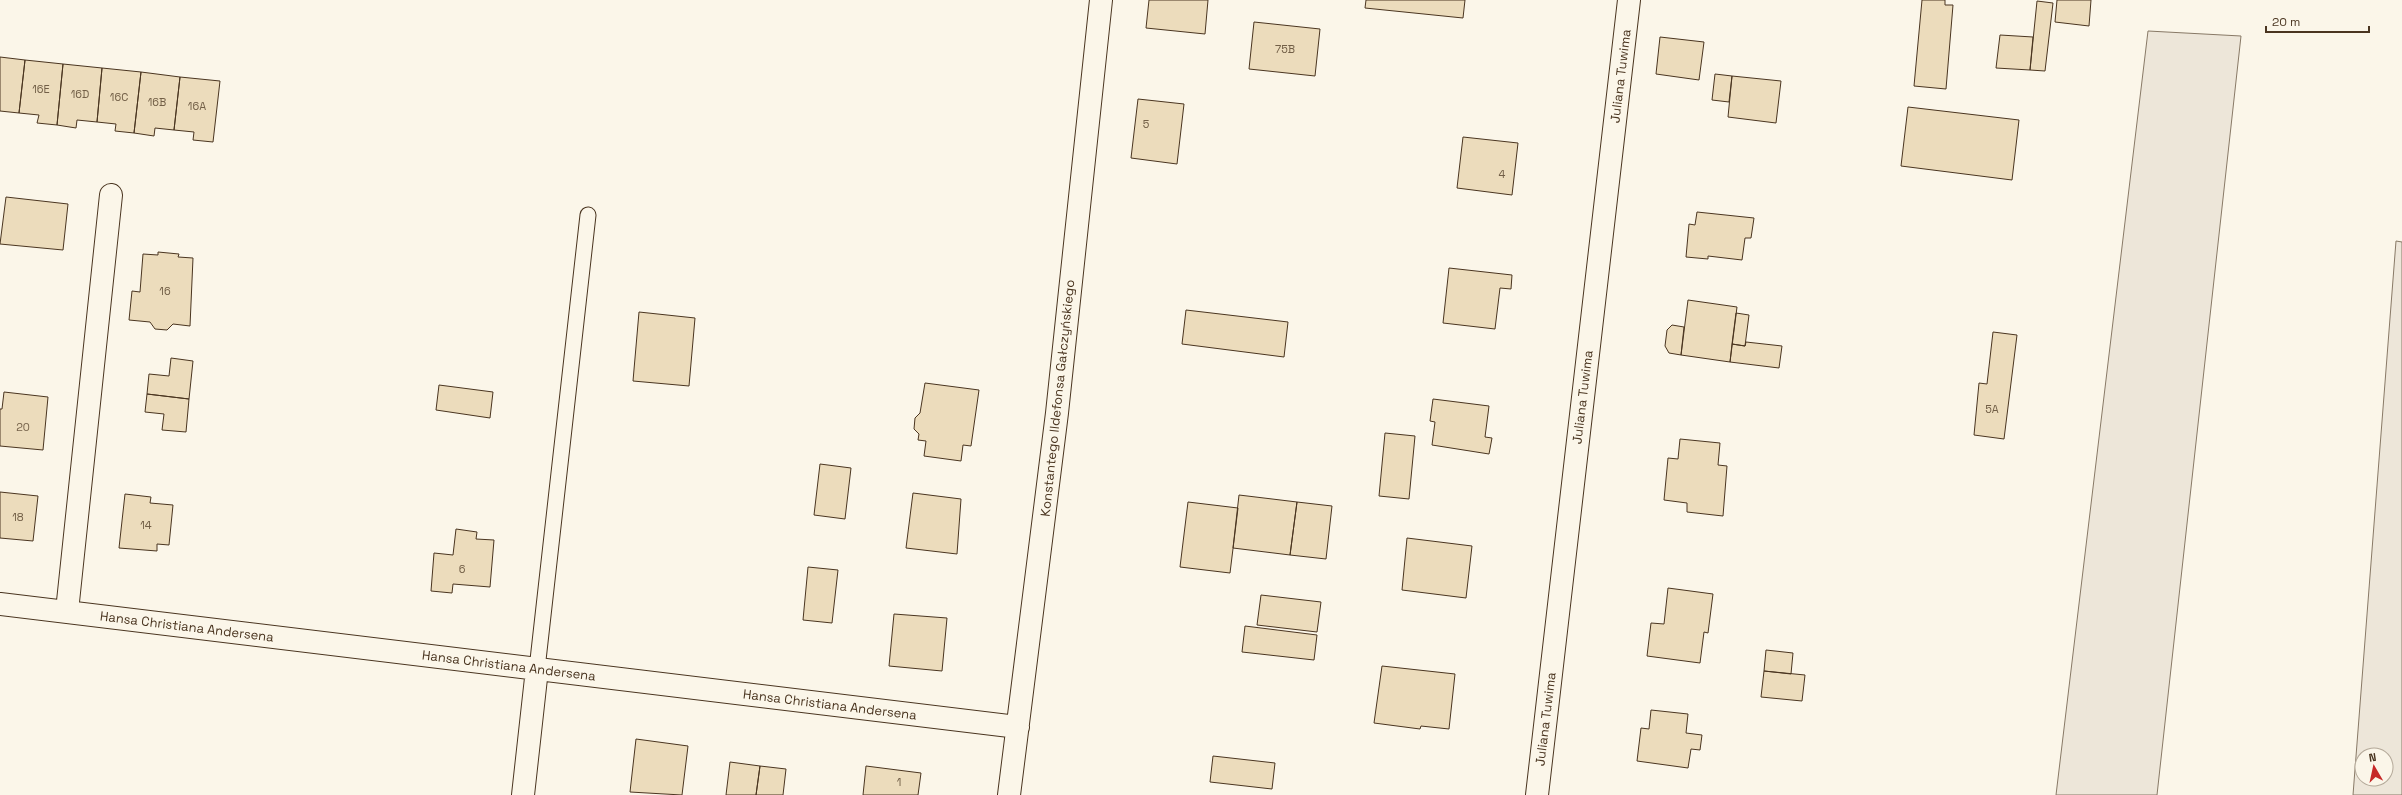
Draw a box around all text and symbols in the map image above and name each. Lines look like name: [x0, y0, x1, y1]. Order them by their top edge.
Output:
scale bar: [2266, 8, 2369, 34]
text: 20 m: [2272, 14, 2300, 30]
street label: Juliana Tuwima: [1606, 28, 1635, 124]
house number: 75B: [1275, 42, 1295, 56]
house number: 16E: [32, 82, 50, 96]
house number: 16D: [71, 87, 89, 101]
house number: 16C: [110, 90, 128, 104]
house number: 16B: [148, 95, 166, 109]
house number: 16A: [188, 99, 206, 113]
house number: 5: [1143, 117, 1150, 131]
house number: 4: [1499, 167, 1506, 181]
street label: Konstantego Ildefonsa Gałczyńskiego: [1037, 279, 1078, 517]
house number: 16: [159, 284, 171, 298]
street label: Juliana Tuwima: [1568, 349, 1597, 445]
house number: 5A: [1985, 402, 1999, 416]
house number: 20: [16, 420, 30, 434]
house number: 18: [12, 510, 24, 524]
house number: 14: [140, 518, 152, 532]
house number: 6: [459, 562, 466, 576]
street label: Hansa Christiana Andersena: [99, 607, 275, 646]
street label: Hansa Christiana Andersena: [421, 646, 597, 685]
street label: Juliana Tuwima: [1531, 671, 1560, 767]
street label: Hansa Christiana Andersena: [742, 685, 918, 724]
north arrow: [2354, 747, 2394, 787]
text: N: [2368, 750, 2377, 765]
house number: 1: [897, 775, 901, 789]

